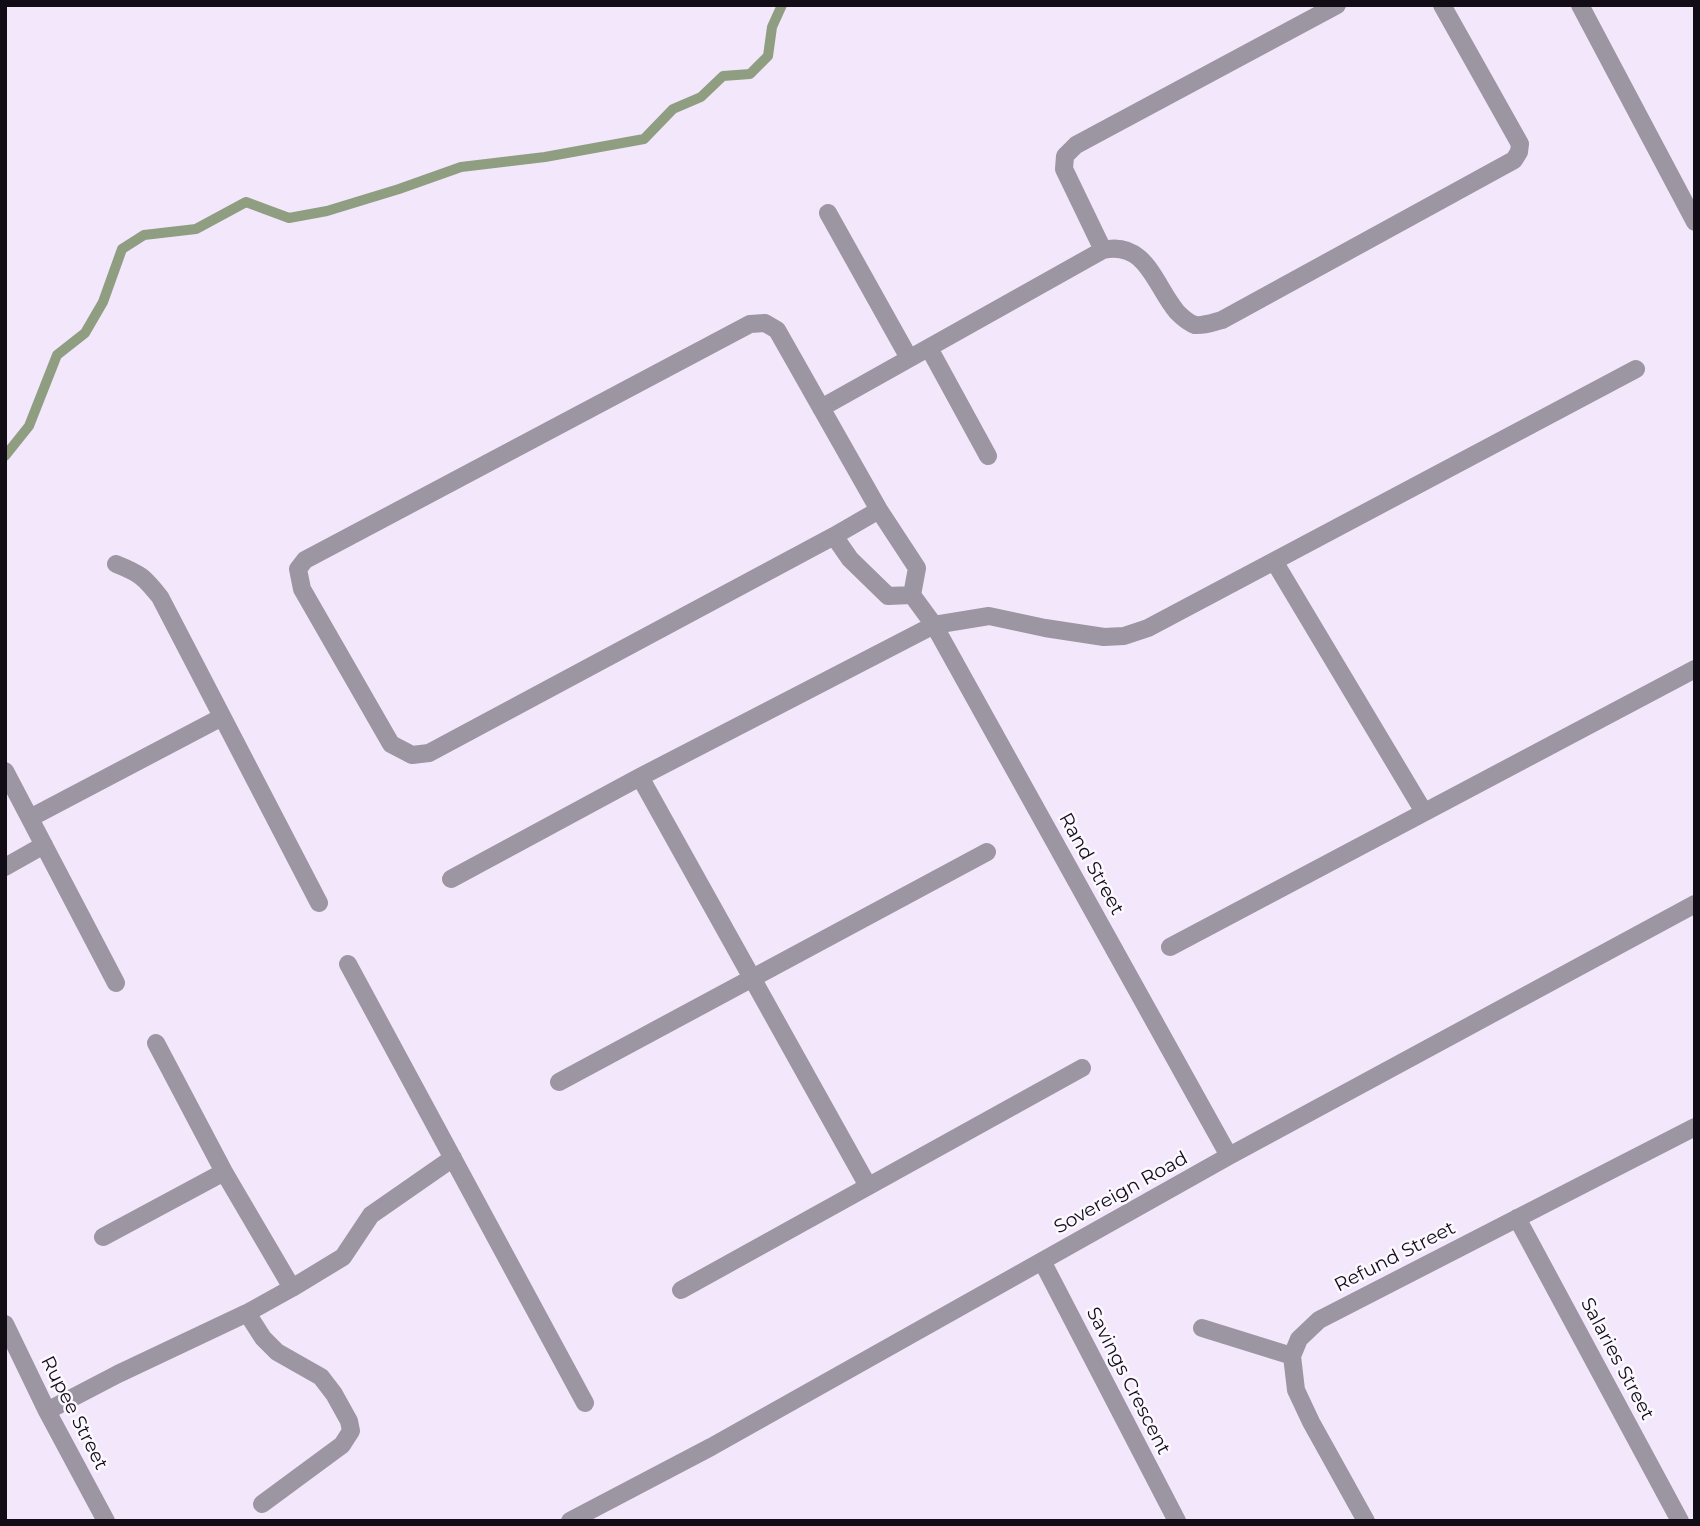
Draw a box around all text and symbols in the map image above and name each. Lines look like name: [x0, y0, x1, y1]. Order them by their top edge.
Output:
street label: Rand Street: [1054, 809, 1128, 919]
street label: Sovereign Road: [1050, 1147, 1192, 1239]
street label: Refund Street: [1331, 1217, 1459, 1297]
street label: Salaries Street: [1575, 1294, 1659, 1424]
street label: Savings Crescent: [1081, 1303, 1175, 1459]
street label: Rupee Street: [36, 1352, 112, 1474]

